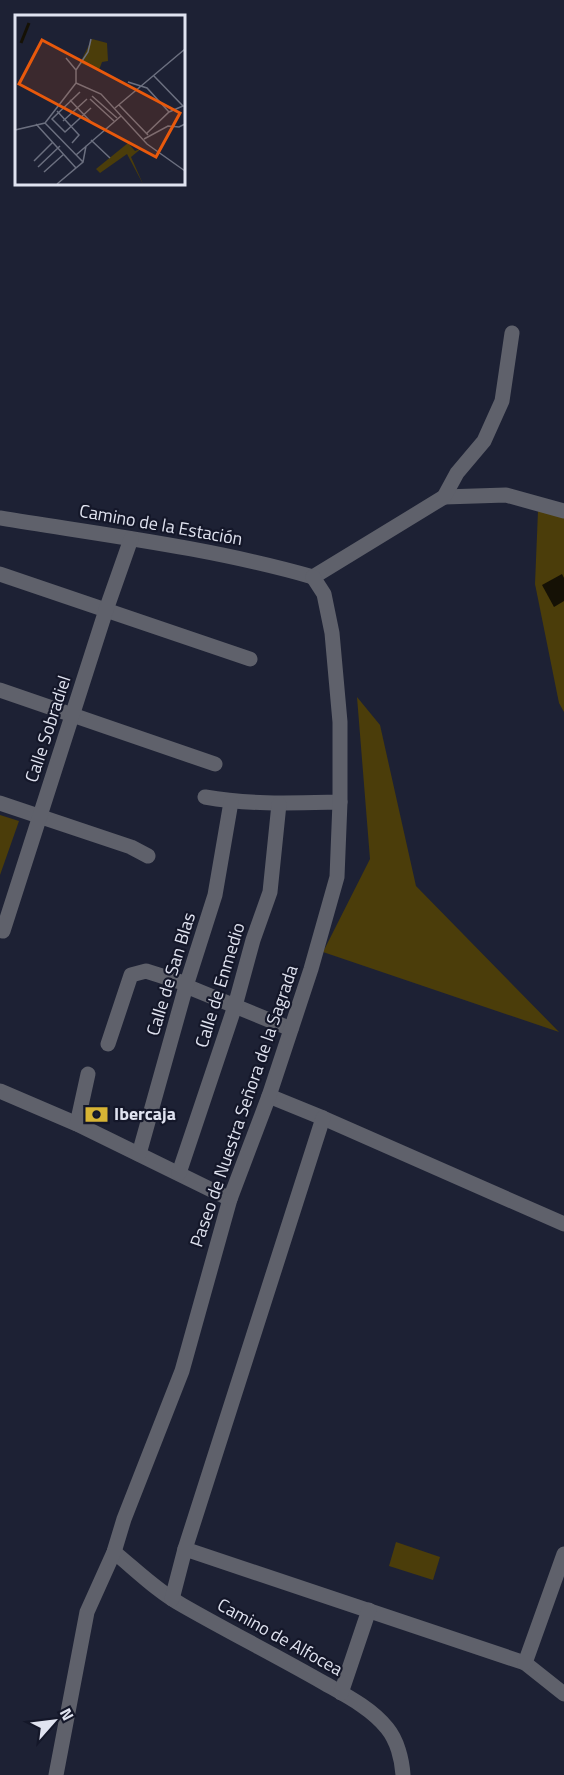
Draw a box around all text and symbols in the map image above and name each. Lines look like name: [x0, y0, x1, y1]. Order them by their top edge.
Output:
inset map: [15, 15, 184, 184]
street label: Camino de la Estación: [77, 497, 245, 552]
street label: Calle Sobradiel: [18, 672, 77, 786]
street label: Calle de San Blas: [139, 909, 202, 1039]
street label: Calle de Enmedio: [188, 919, 251, 1051]
street label: Paseo de Nuestra Señora de la Sagrada: [182, 961, 305, 1250]
place label: Ibercaja: [114, 1100, 176, 1127]
bank icon: Ibercaja: [83, 1101, 109, 1127]
street label: Camino de Alfocea: [213, 1591, 348, 1682]
north arrow: [24, 1691, 84, 1751]
text: N: [54, 1703, 80, 1724]

